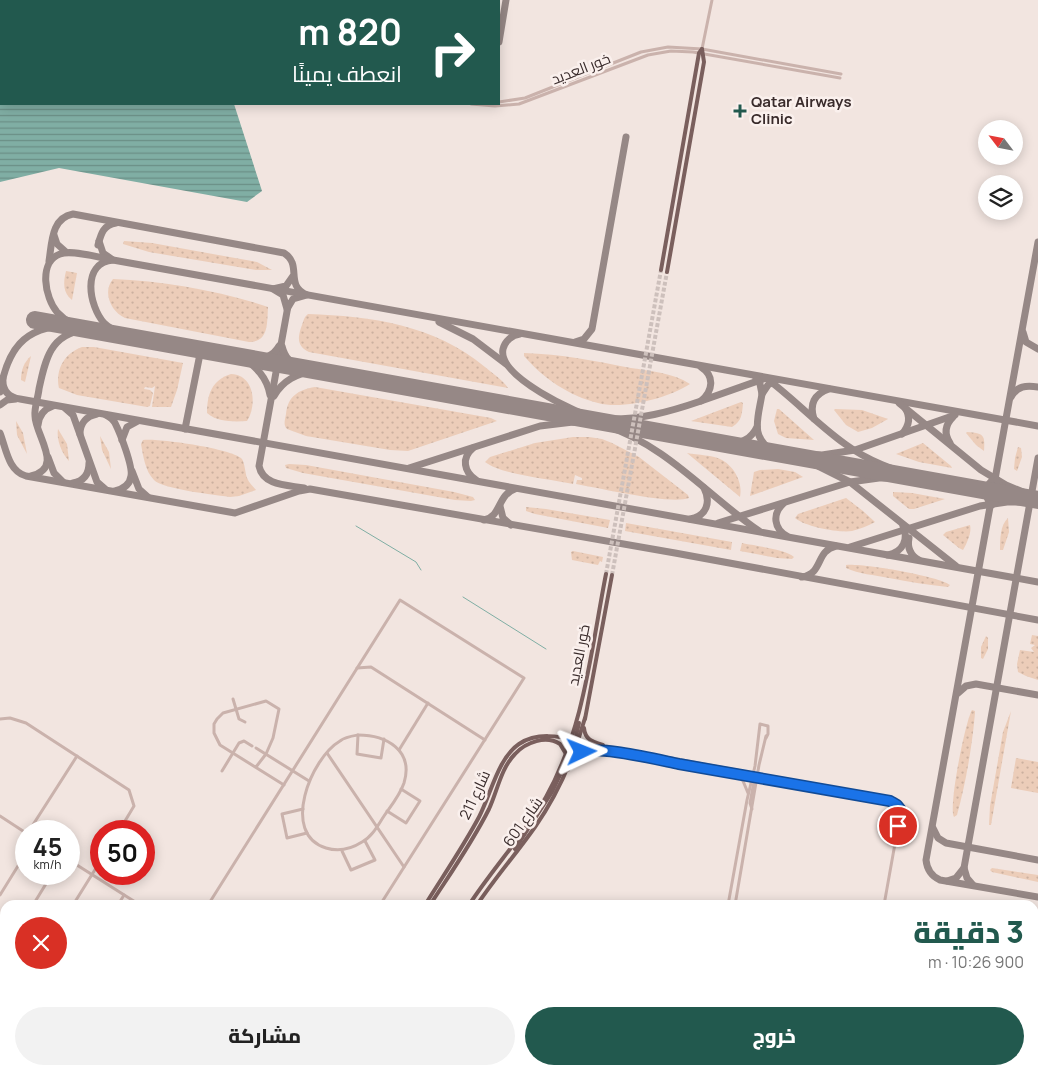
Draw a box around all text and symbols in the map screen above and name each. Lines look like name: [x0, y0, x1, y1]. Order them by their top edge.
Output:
text: 820 m: [298, 8, 402, 56]
icon: right: [420, 20, 485, 85]
street label: خور العديد: [548, 48, 613, 89]
text: انعطف يمينًا: [292, 59, 402, 89]
place label: Qatar Airways Clinic: [751, 91, 852, 129]
marker: Qatar Airways Clinic: [733, 104, 747, 118]
north arrow: [978, 120, 1022, 165]
map controls: [978, 120, 1023, 220]
button: layers: [978, 175, 1023, 220]
street label: خور العديد: [562, 623, 595, 687]
position arrow: [555, 725, 607, 777]
street label: شارع 211: [454, 767, 496, 823]
street label: شارع 601: [498, 793, 548, 851]
pin: [877, 805, 919, 847]
icon: arrive: [884, 812, 912, 840]
speed limit sign: 50: [90, 820, 155, 885]
text: 45: [33, 829, 62, 864]
text: km/h: [34, 856, 61, 873]
text: 3 دقيقة: [913, 911, 1024, 952]
button: close: [15, 917, 67, 969]
text: 900 m · 10:26: [928, 951, 1024, 973]
button: مشاركة: [15, 1007, 515, 1065]
button: خروج: [525, 1007, 1024, 1065]

